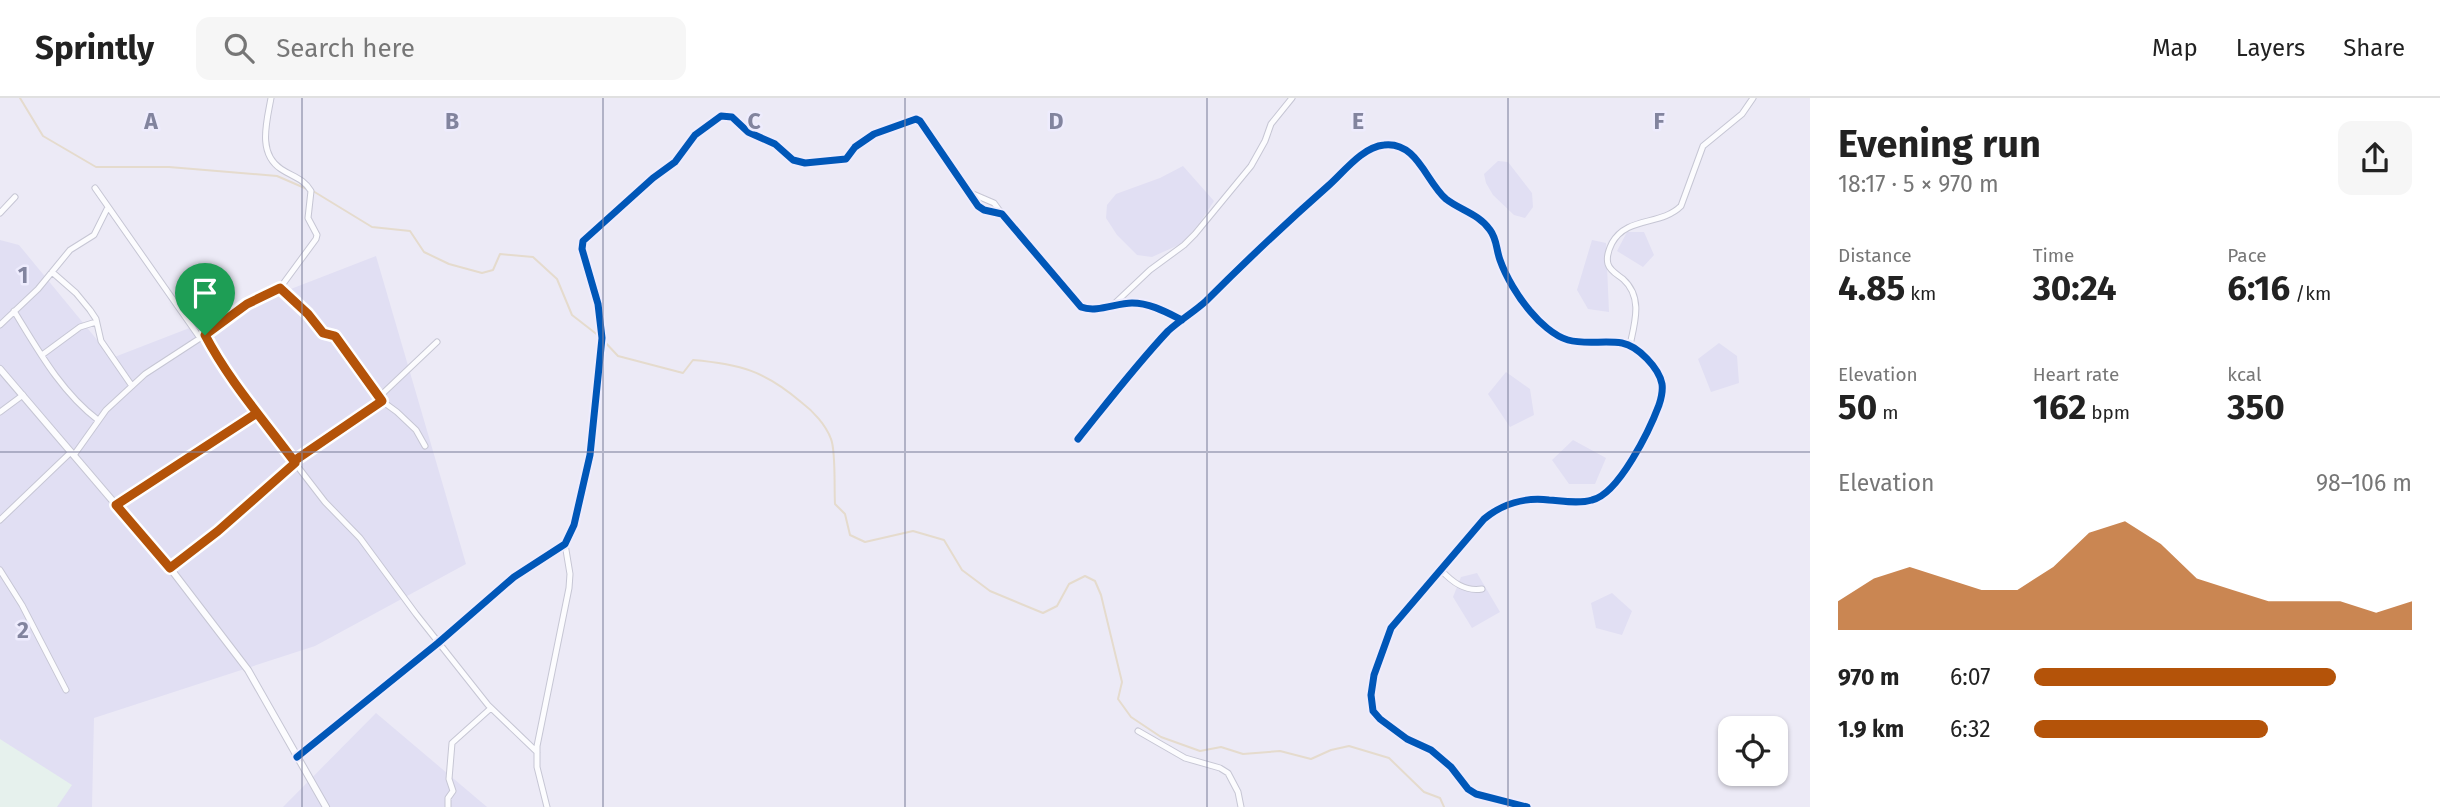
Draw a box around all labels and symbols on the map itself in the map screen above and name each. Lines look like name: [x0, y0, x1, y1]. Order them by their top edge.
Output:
text: A: [143, 107, 158, 135]
text: B: [445, 107, 459, 135]
text: C: [747, 107, 761, 135]
text: D: [1049, 107, 1064, 135]
text: E: [1352, 107, 1364, 135]
text: F: [1653, 107, 1665, 135]
text: 1: [18, 261, 28, 289]
pin: [175, 263, 235, 335]
text: 2: [17, 616, 29, 644]

